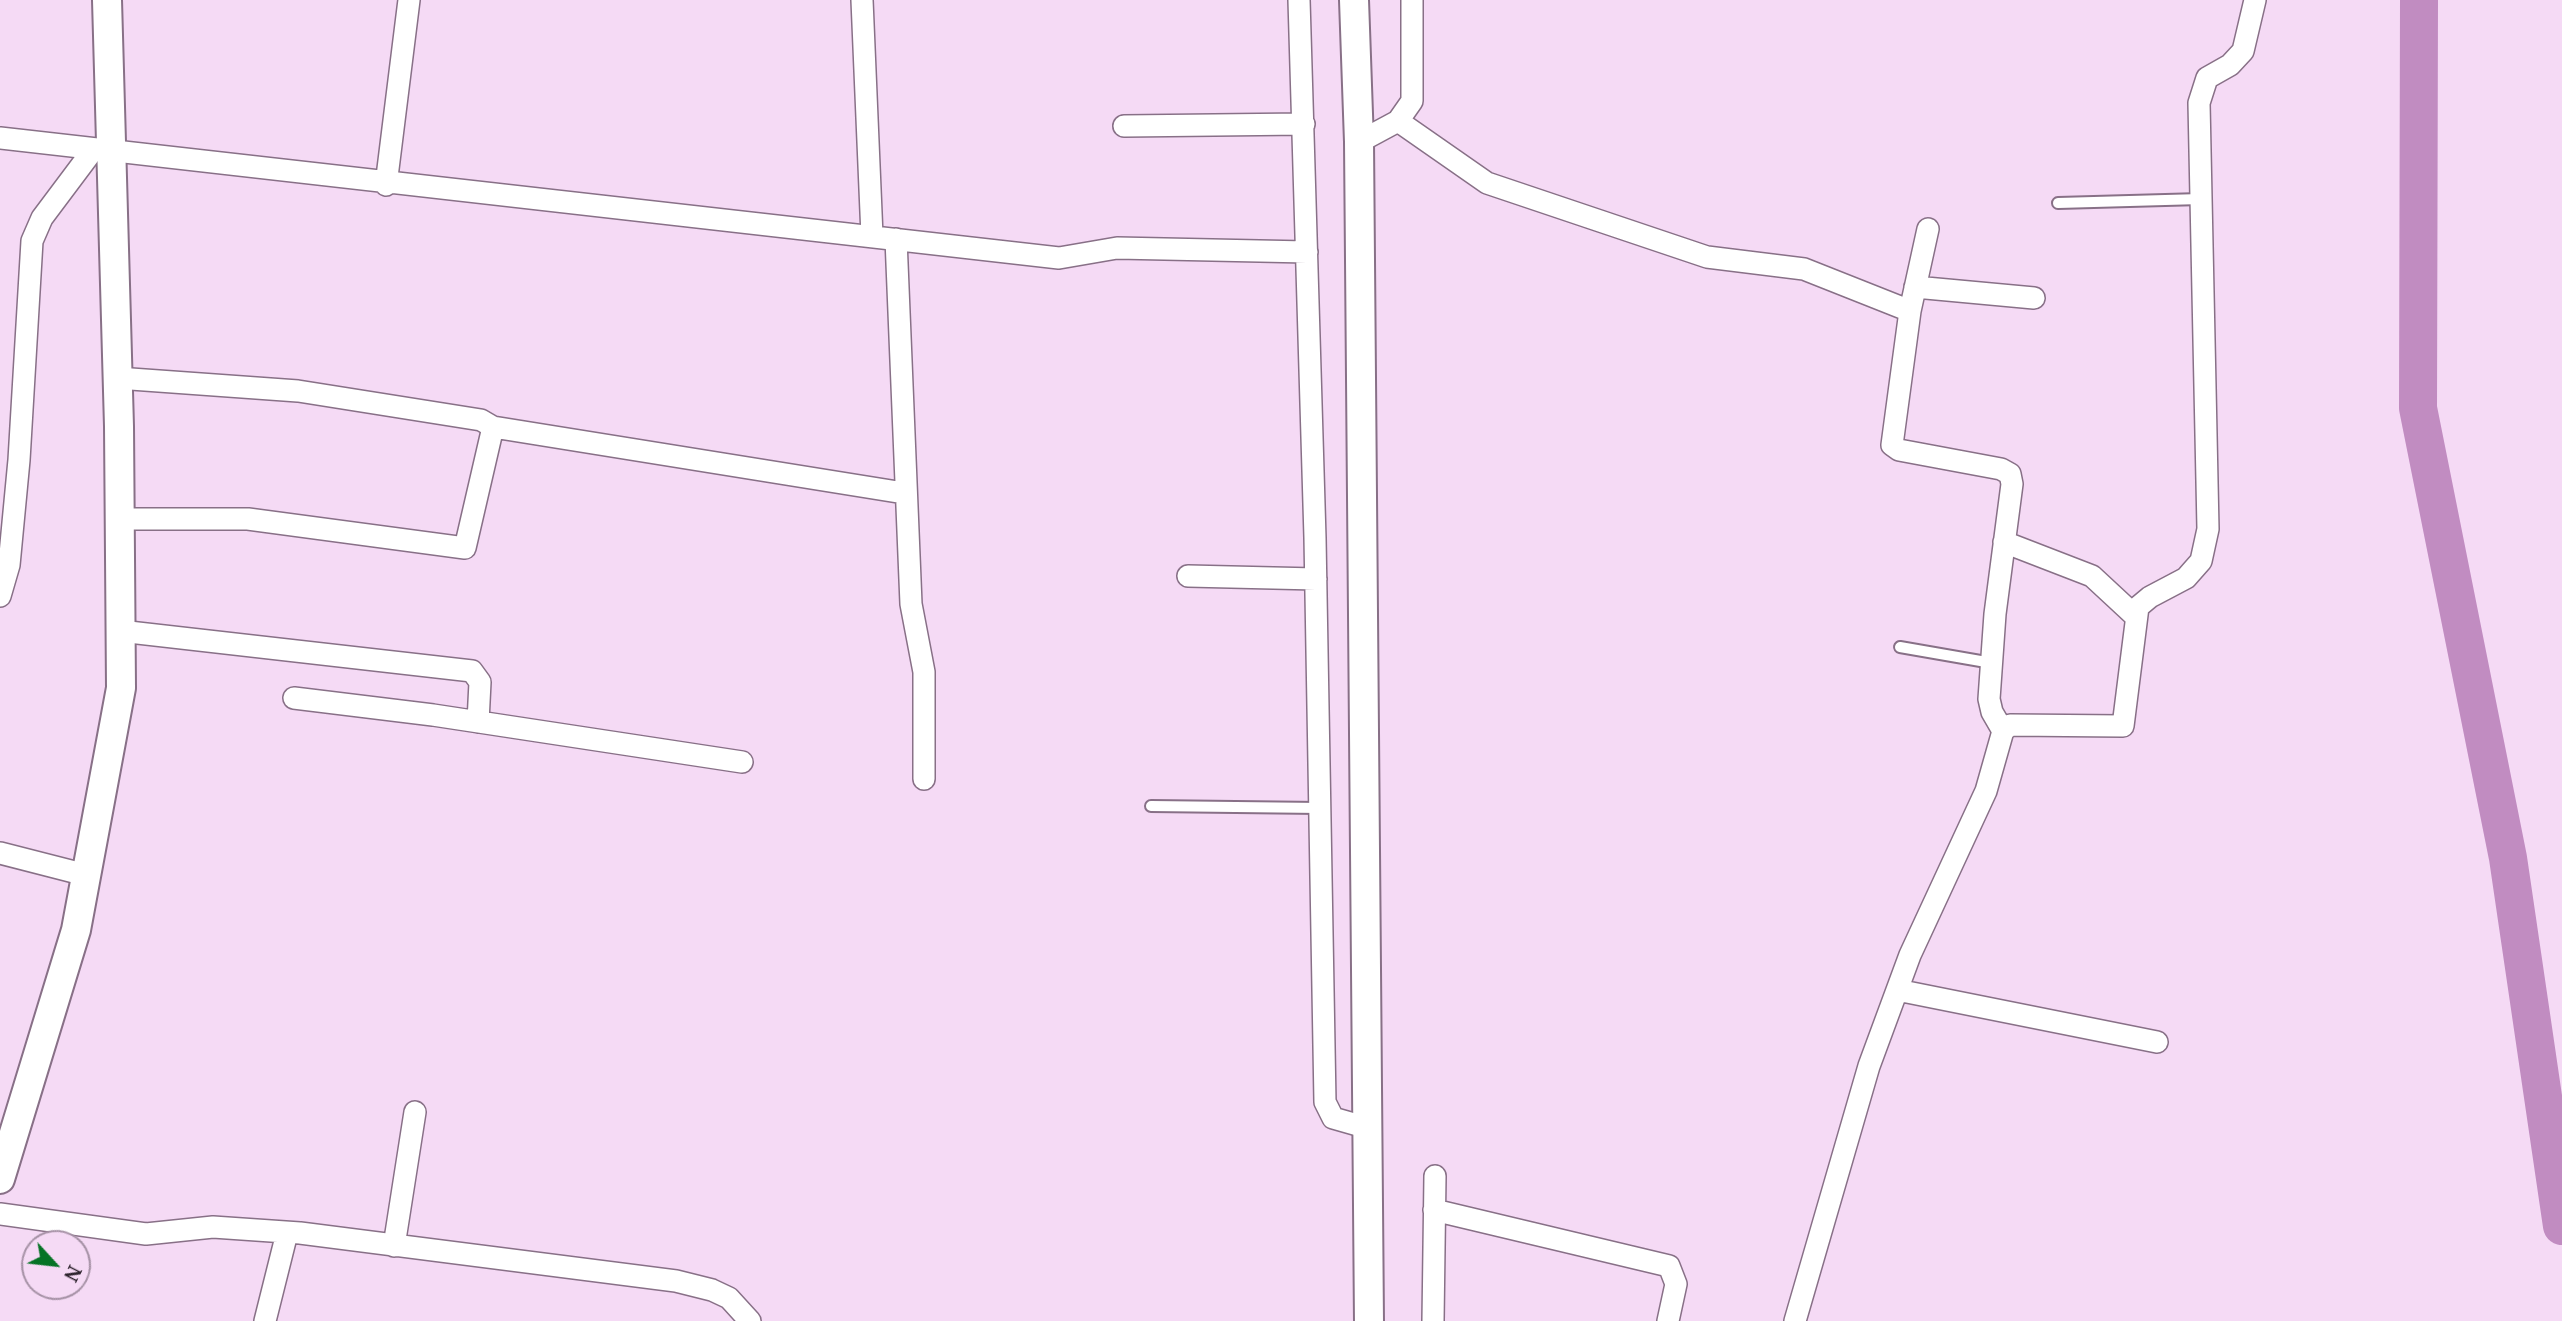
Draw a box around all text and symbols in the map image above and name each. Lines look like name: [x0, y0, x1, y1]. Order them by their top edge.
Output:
north arrow: [21, 1230, 91, 1300]
text: N: [58, 1261, 88, 1286]

